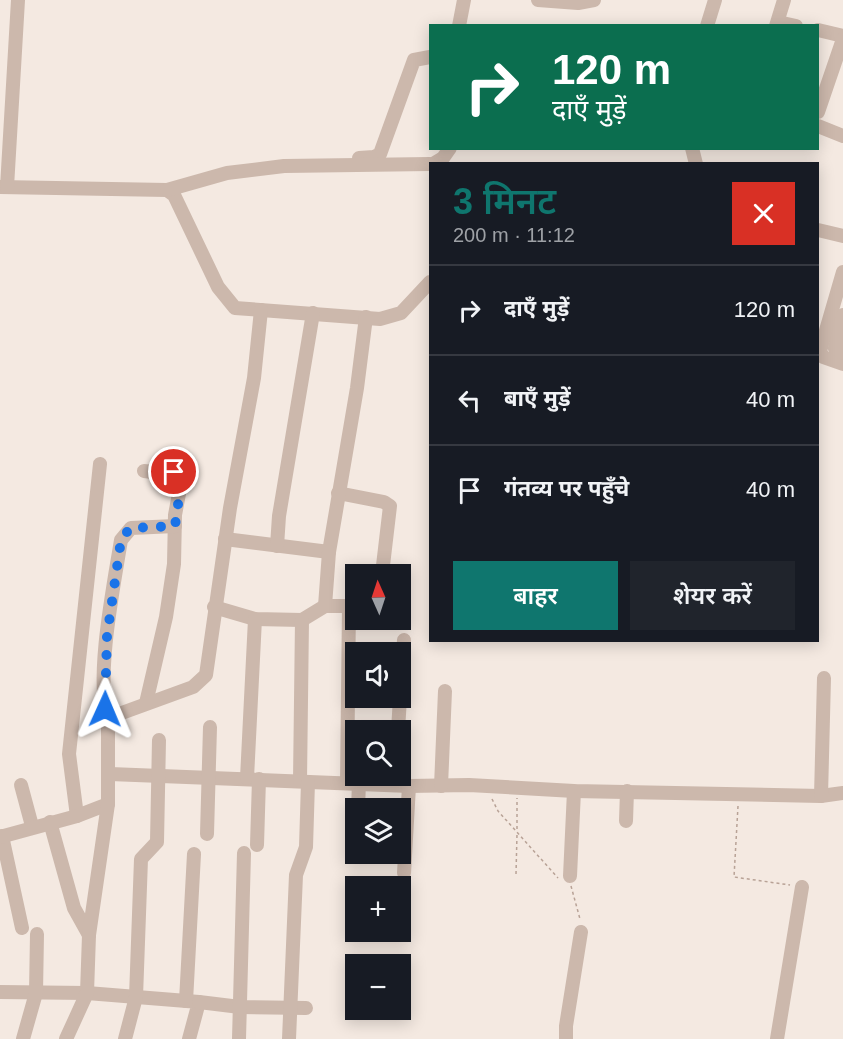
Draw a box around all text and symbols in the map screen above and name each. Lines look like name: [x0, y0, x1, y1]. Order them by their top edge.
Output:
text: 120 m: [552, 46, 671, 93]
icon: right: [453, 48, 531, 126]
text: दाएँ मुड़ें: [552, 95, 626, 125]
text: 3 मिनट: [453, 181, 556, 222]
button: close: [732, 182, 795, 245]
text: 200 m · 11:12: [453, 224, 575, 246]
icon: right: [453, 294, 486, 327]
text: दाएँ मुड़ें: [504, 296, 569, 321]
text: 120 m: [734, 297, 795, 322]
icon: left: [453, 384, 486, 417]
text: बाएँ मुड़ें: [504, 386, 570, 411]
text: 40 m: [746, 387, 795, 412]
pin: [148, 446, 199, 497]
icon: arrive: [157, 455, 190, 488]
icon: arrive: [453, 474, 486, 507]
text: गंतव्य पर पहुँचे: [504, 476, 629, 501]
text: 40 m: [746, 477, 795, 502]
button: बाहर: [453, 561, 618, 630]
button: शेयर करें: [630, 561, 795, 630]
north arrow: [345, 564, 411, 630]
map controls: [345, 564, 411, 1020]
button: sound: [345, 642, 411, 708]
position arrow: [73, 677, 137, 741]
button: search: [345, 720, 411, 786]
button: layers: [345, 798, 411, 864]
button: +: [345, 876, 411, 942]
button: −: [345, 954, 411, 1020]

